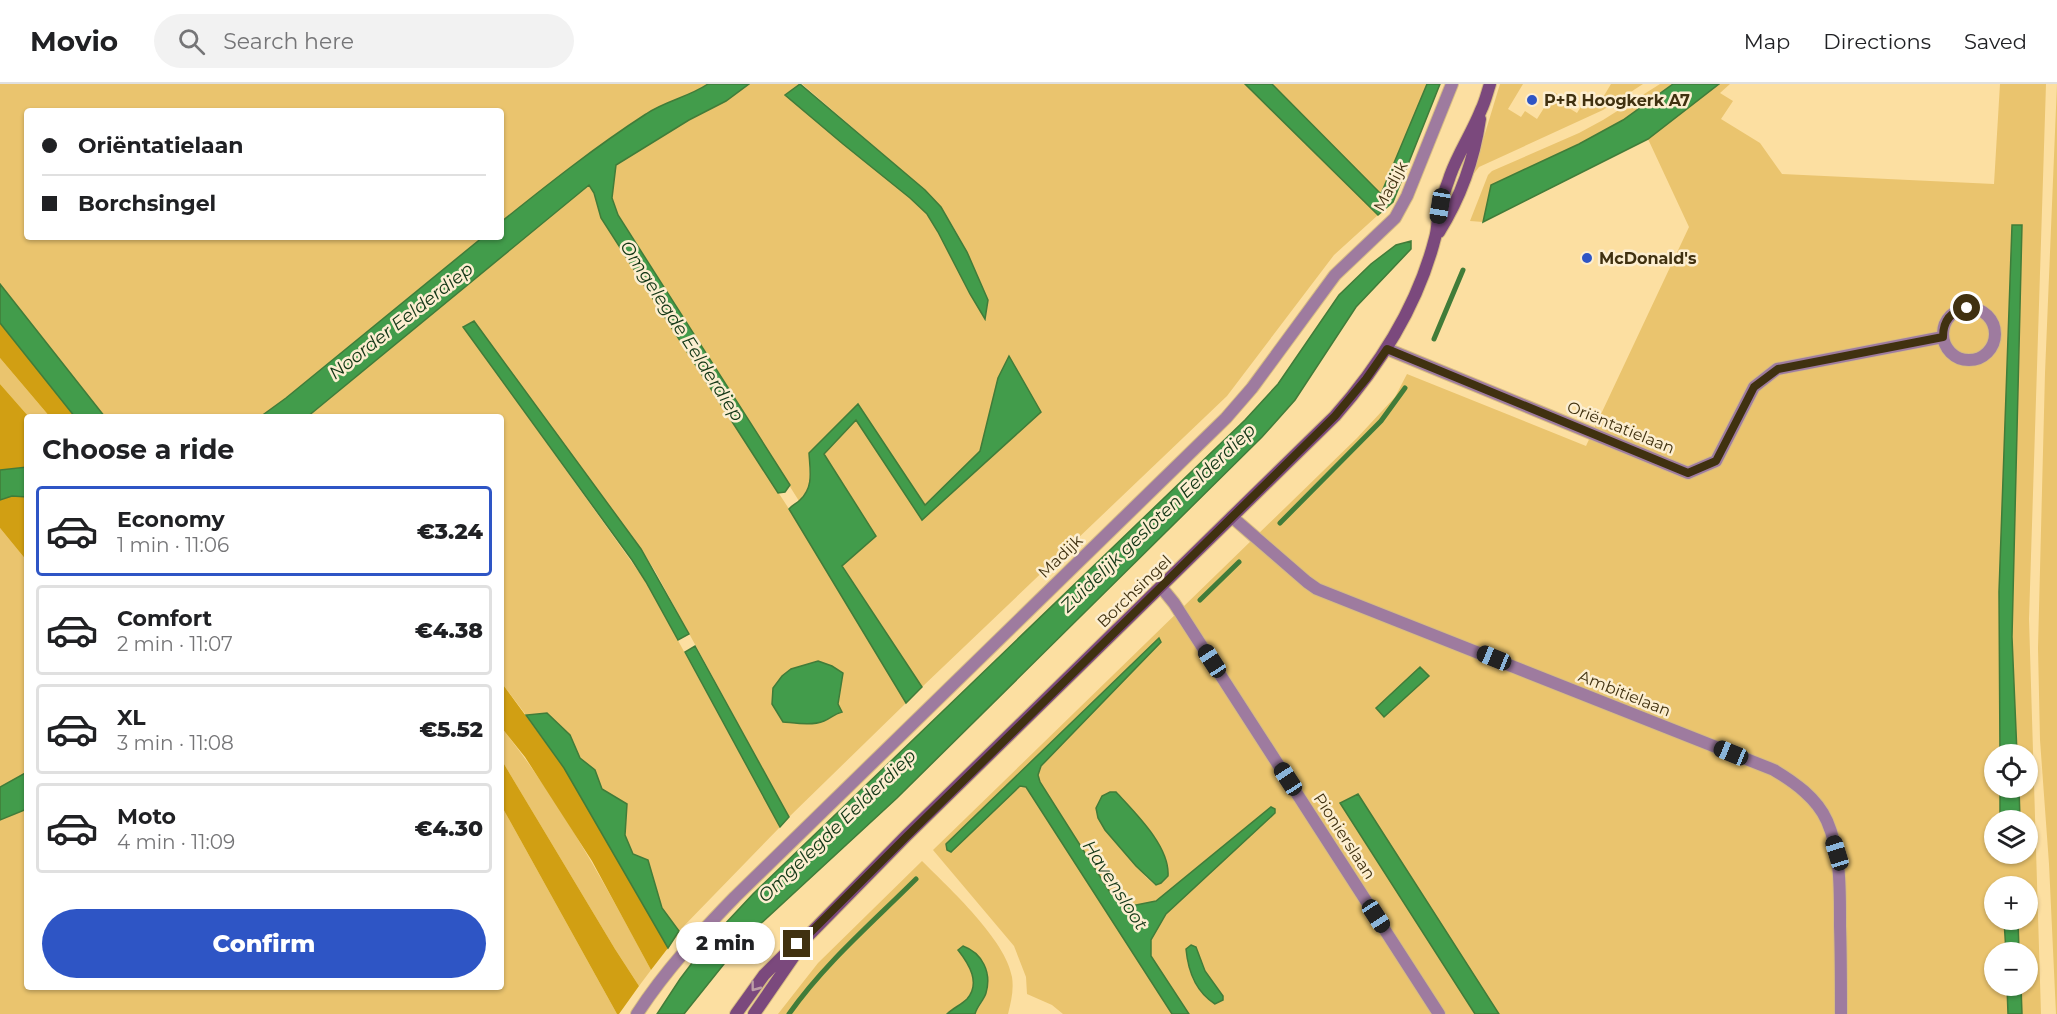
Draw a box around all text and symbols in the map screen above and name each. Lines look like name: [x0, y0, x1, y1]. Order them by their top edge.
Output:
search box: [154, 14, 574, 68]
text: Movio: [30, 24, 118, 58]
icon: search: [175, 25, 208, 58]
text: Search here: [223, 28, 354, 55]
text: Map: [1744, 29, 1790, 54]
text: Directions: [1823, 29, 1931, 54]
text: Saved: [1964, 29, 2027, 54]
place label: P+R Hoogkerk A7: [1544, 91, 1690, 110]
marker: P+R Hoogkerk A7: [1525, 93, 1539, 107]
text: Oriëntatielaan: [78, 132, 243, 159]
street label: Madijk: [1369, 158, 1412, 214]
car: [1428, 187, 1452, 225]
text: Borchsingel: [78, 190, 216, 217]
water label: Omgelegde Eelderdiep: [615, 237, 749, 425]
place label: McDonald's: [1599, 249, 1697, 268]
marker: McDonald's: [1580, 251, 1594, 265]
water label: Noorder Eelderdiep: [324, 258, 478, 384]
route start: [1953, 294, 1980, 321]
street label: Oriëntatielaan: [1564, 397, 1677, 458]
water label: Zuidelijk gesloten Eelderdiep: [1055, 419, 1260, 618]
text: Choose a ride: [42, 433, 234, 466]
icon: car: [45, 504, 99, 558]
text: Economy: [117, 506, 225, 533]
text: €3.24: [417, 518, 483, 545]
street label: Madijk: [1034, 531, 1087, 582]
text: 1 min · 11:06: [117, 533, 229, 557]
street label: Borchsingel: [1093, 551, 1175, 631]
icon: car: [45, 603, 99, 657]
text: Comfort: [117, 605, 212, 632]
text: €4.38: [415, 617, 483, 644]
text: 2 min · 11:07: [117, 632, 233, 656]
car: [1195, 641, 1229, 681]
car: [1474, 643, 1514, 673]
street label: Ambitielaan: [1576, 666, 1674, 721]
icon: car: [45, 702, 99, 756]
text: XL: [117, 704, 146, 731]
text: €5.52: [419, 716, 483, 743]
text: 3 min · 11:08: [117, 731, 234, 755]
car: [1711, 738, 1751, 768]
map controls: [1984, 744, 2038, 996]
button: locate: [1984, 744, 2038, 798]
water label: Omgelegde Eelderdiep: [753, 745, 921, 907]
car: [1271, 759, 1305, 799]
street label: Pionierslaan: [1310, 790, 1379, 883]
icon: car: [45, 801, 99, 855]
text: Moto: [117, 803, 176, 830]
button: layers: [1984, 810, 2038, 864]
text: €4.30: [415, 815, 483, 842]
text: 4 min · 11:09: [117, 830, 235, 854]
car: [1823, 833, 1851, 873]
water label: Havensloot: [1078, 836, 1153, 935]
button: +: [1984, 876, 2038, 930]
car: [1359, 896, 1393, 936]
button: Confirm: [42, 909, 486, 978]
callout: 2 min: [677, 923, 776, 965]
route end: [783, 930, 810, 957]
text: 2 min: [696, 931, 755, 955]
button: −: [1984, 942, 2038, 996]
one-way arrow: [751, 980, 762, 991]

